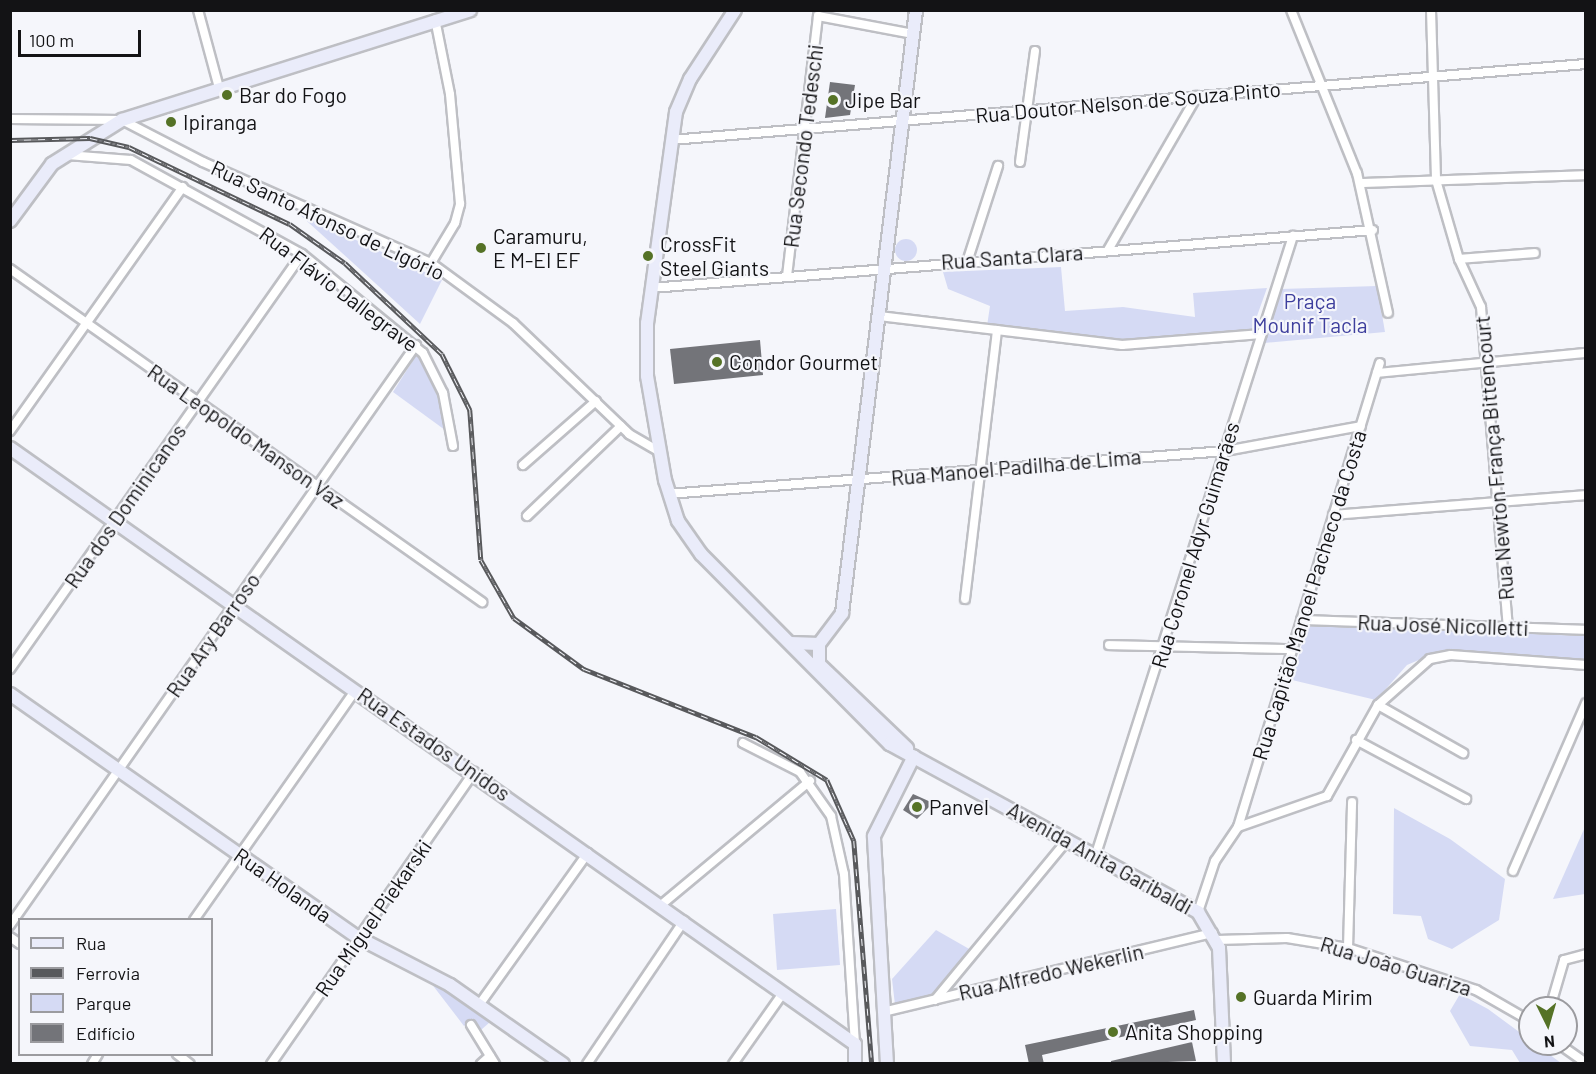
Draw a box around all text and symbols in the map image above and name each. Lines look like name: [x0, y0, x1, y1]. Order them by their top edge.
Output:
scale bar: [21, 18, 144, 56]
text: 100 m: [29, 29, 74, 51]
street label: Rua Secondo Tedeschi: [778, 43, 828, 249]
street label: Rua Doutor Nelson de Souza Pinto: [974, 76, 1282, 128]
place label: Bar do Fogo: [239, 82, 347, 108]
place label: Jipe Bar: [845, 87, 921, 113]
marker: Bar do Fogo: [220, 88, 234, 102]
marker: Jipe Bar: [826, 93, 840, 107]
place label: Ipiranga: [183, 109, 257, 135]
marker: Ipiranga: [164, 115, 178, 129]
street label: Rua Santo Afonso de Ligório: [207, 155, 449, 285]
street label: Rua Flávio Dallegrave: [255, 221, 423, 357]
place label: Caramuru, E M-EI EF: [493, 223, 588, 273]
place label: CrossFit Steel Giants: [660, 231, 769, 281]
street label: Rua Santa Clara: [940, 239, 1084, 275]
marker: Caramuru, E M-EI EF: [474, 241, 488, 255]
marker: CrossFit Steel Giants: [641, 249, 655, 263]
park label: Praça Mounif Tacla: [1253, 288, 1367, 338]
street label: Rua Newton França Bittencourt: [1469, 315, 1519, 601]
place label: Condor Gourmet: [729, 349, 878, 375]
marker: Condor Gourmet: [710, 355, 724, 369]
street label: Rua Leopoldo Manson Vaz: [143, 359, 349, 513]
street label: Rua dos Dominicanos: [59, 419, 191, 593]
street label: Rua Coronel Adyr Guimarães: [1146, 419, 1244, 671]
street label: Rua Capitão Manoel Pacheco da Costa: [1247, 427, 1371, 763]
street label: Rua Manoel Padilha de Lima: [890, 444, 1142, 490]
street label: Rua Ary Barroso: [161, 568, 265, 702]
street label: Rua José Nicolletti: [1357, 609, 1529, 641]
street label: Rua Estados Unidos: [353, 682, 515, 806]
place label: Panvel: [929, 794, 989, 820]
street label: Avenida Anita Garibaldi: [1003, 796, 1197, 920]
marker: Panvel: [910, 800, 924, 814]
street label: Rua Miguel Piekarski: [309, 835, 437, 1001]
street label: Rua Holanda: [229, 842, 337, 928]
legend: [18, 918, 213, 1056]
street label: Rua João Guariza: [1317, 931, 1475, 1001]
text: Rua: [76, 932, 106, 954]
street label: Rua Alfredo Wekerlin: [956, 938, 1146, 1006]
text: Ferrovia: [76, 962, 140, 984]
place label: Guarda Mirim: [1253, 984, 1373, 1010]
marker: Guarda Mirim: [1234, 990, 1248, 1004]
text: Parque: [76, 992, 131, 1014]
north arrow: [1518, 996, 1578, 1056]
place label: Anita Shopping: [1125, 1019, 1263, 1045]
text: Edifício: [76, 1022, 135, 1044]
marker: Anita Shopping: [1106, 1025, 1120, 1039]
text: N: [1543, 1033, 1556, 1052]

